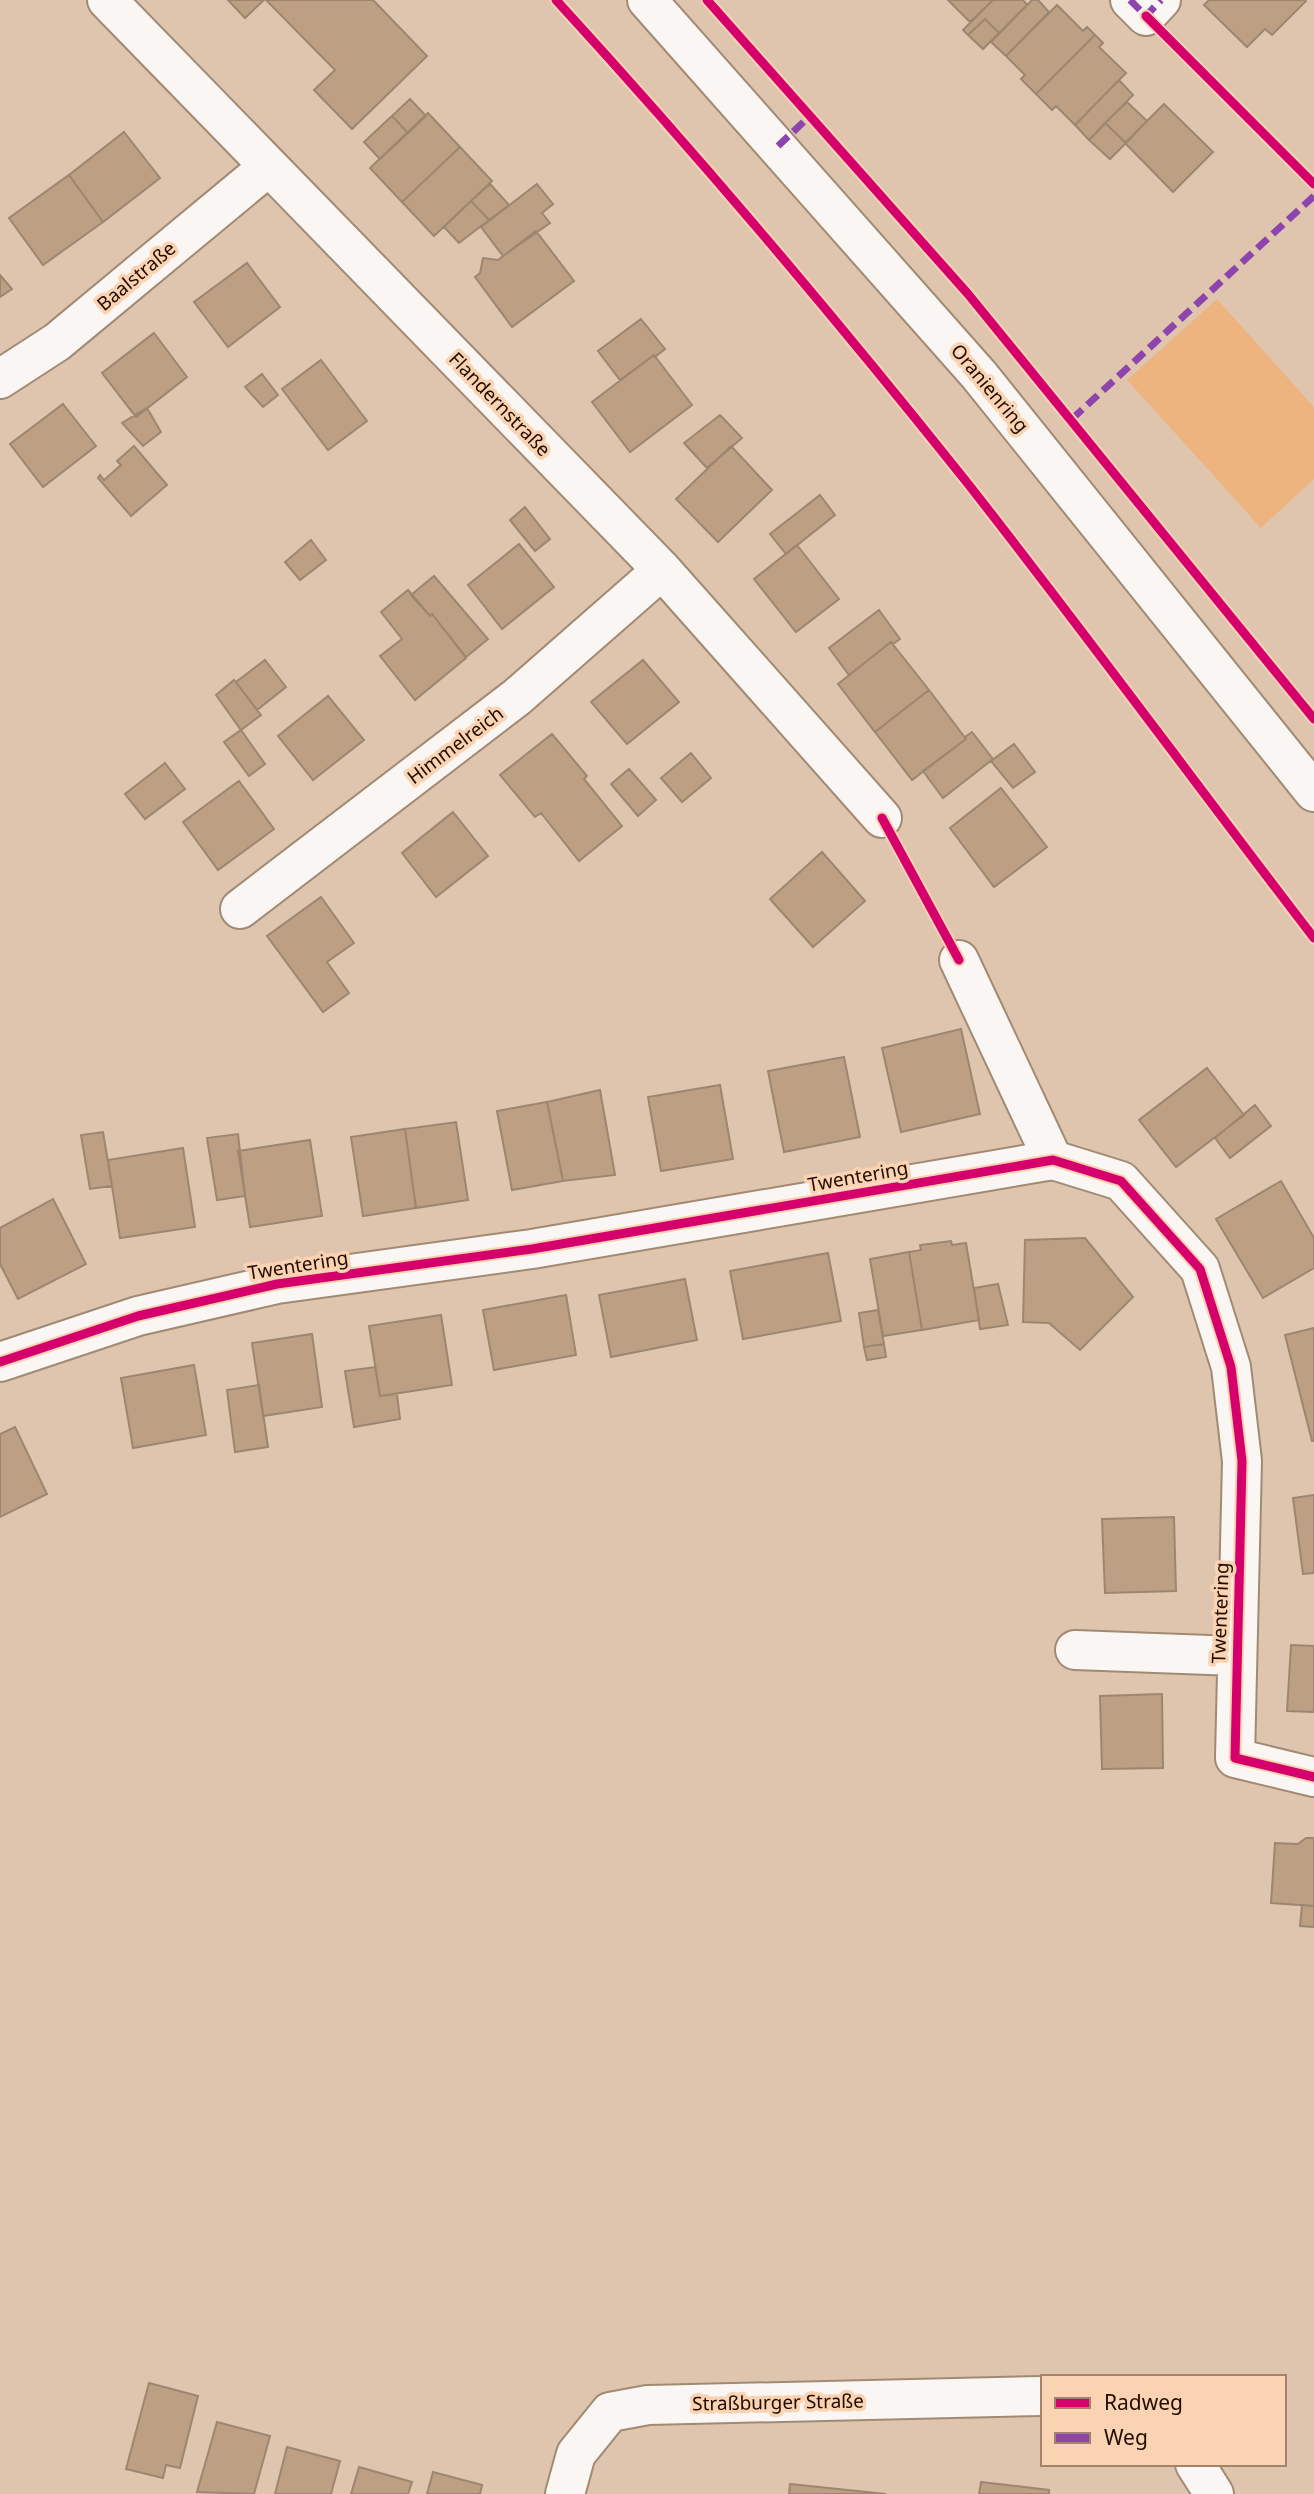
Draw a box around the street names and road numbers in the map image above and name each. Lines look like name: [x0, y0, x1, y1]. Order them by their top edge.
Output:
street label: Baalstraße: [91, 235, 181, 317]
street label: Oranienring: [945, 338, 1035, 438]
street label: Flandernstraße: [443, 346, 557, 462]
street label: Himmelreich: [402, 700, 508, 790]
street label: Twentering: [806, 1154, 910, 1198]
street label: Twentering: [246, 1244, 350, 1286]
street label: Twentering: [1205, 1562, 1235, 1664]
street label: Straßburger Straße: [692, 2388, 864, 2416]

